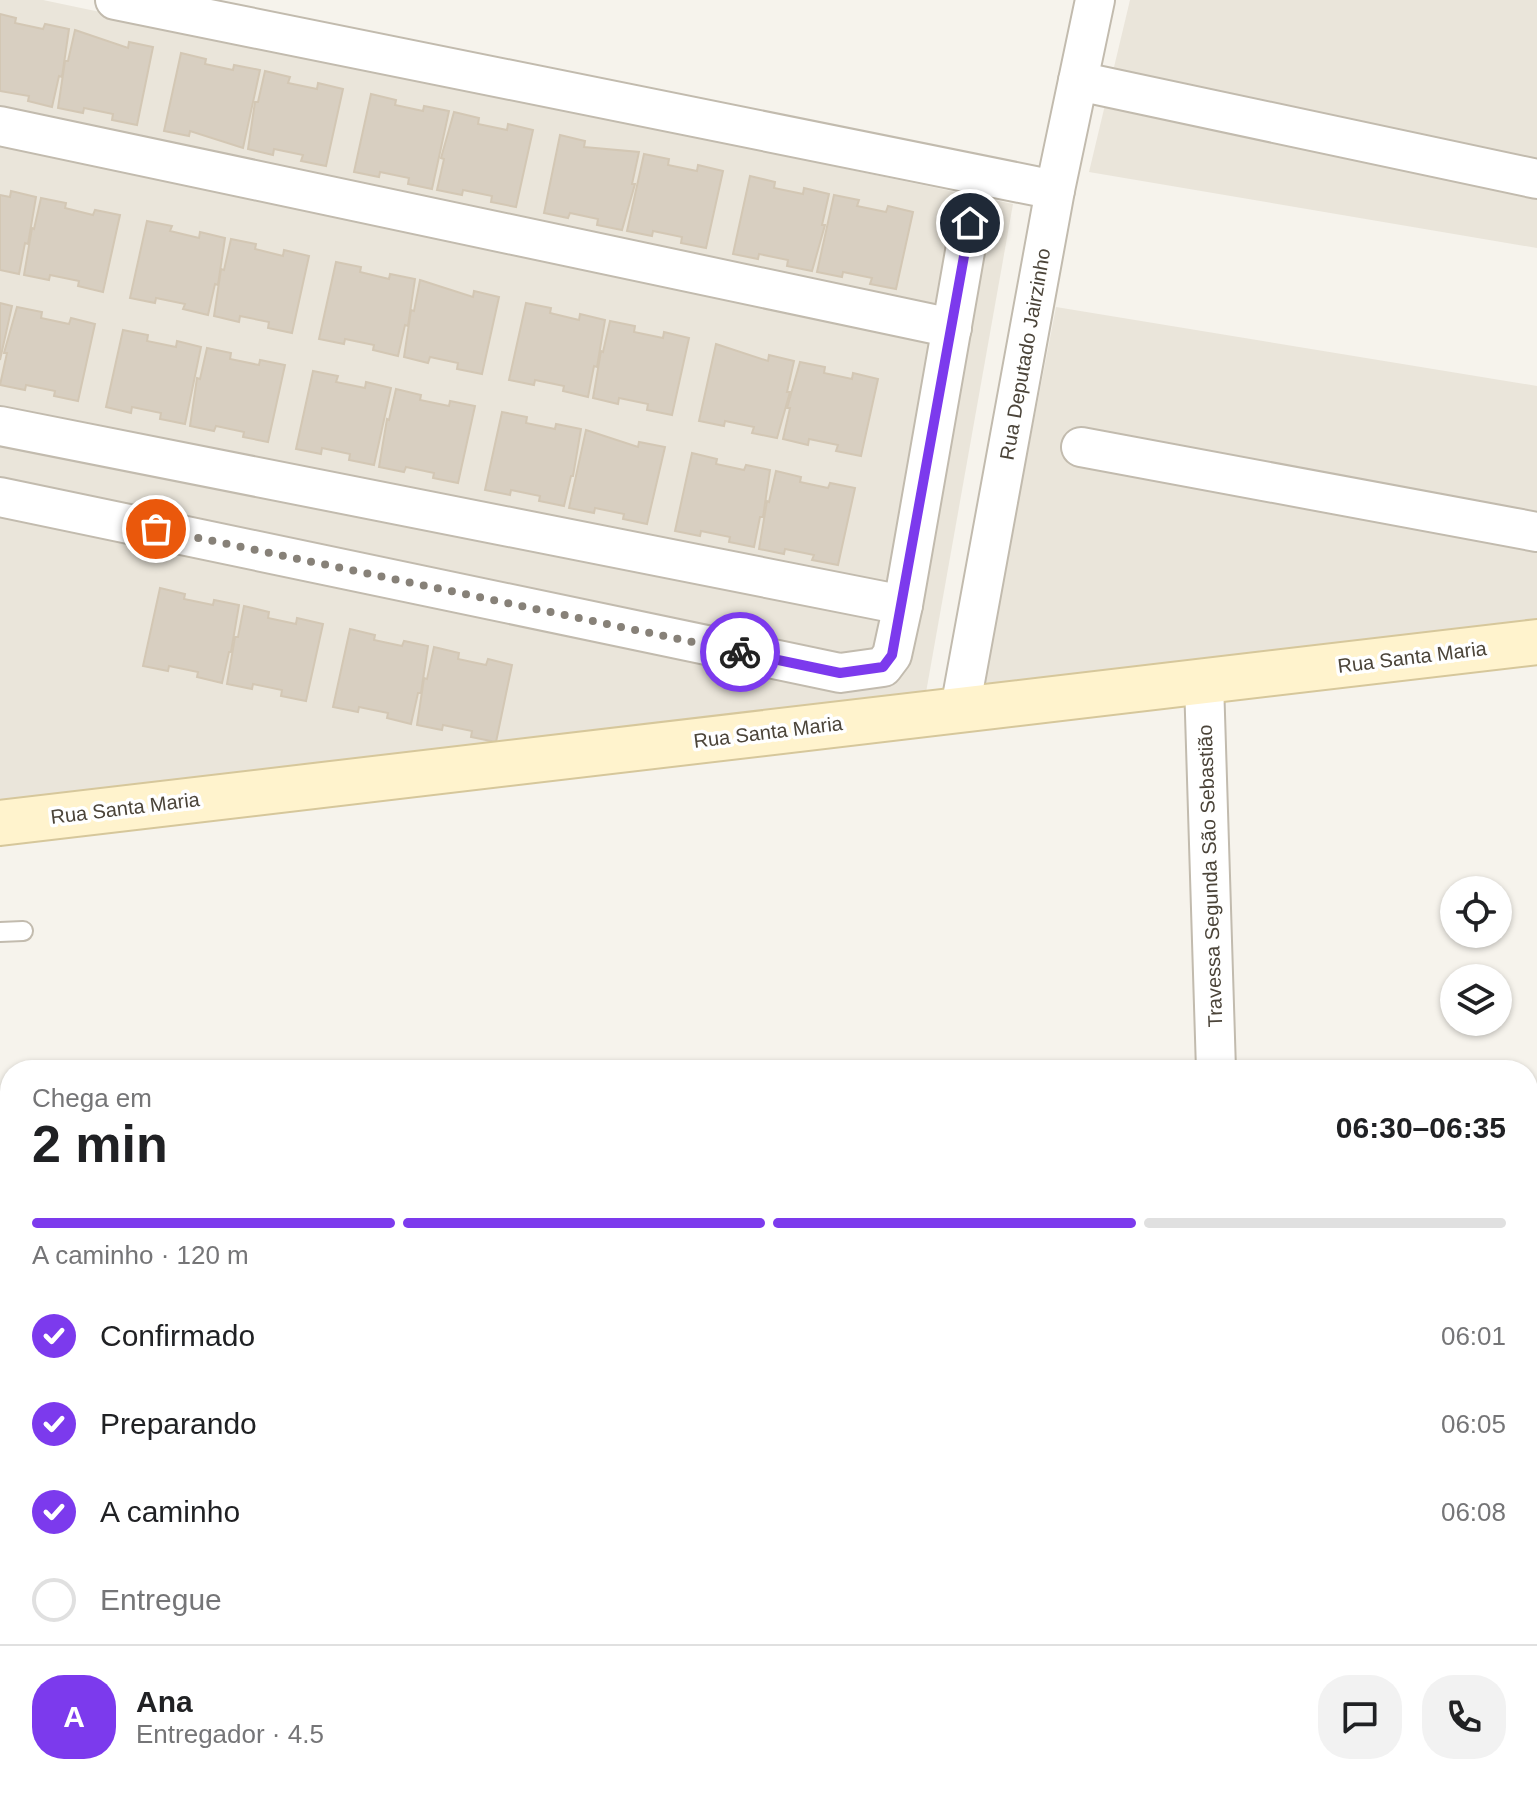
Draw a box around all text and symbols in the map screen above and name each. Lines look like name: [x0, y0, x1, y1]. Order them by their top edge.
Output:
pin: [936, 189, 1004, 257]
icon: home: [948, 201, 992, 245]
street label: Rua Deputado Jairzinho: [996, 246, 1054, 462]
pin: [122, 495, 190, 563]
icon: bag: [134, 507, 178, 551]
courier: [700, 612, 780, 692]
icon: bike: [718, 630, 762, 674]
street label: Rua Santa Maria: [1336, 637, 1489, 677]
street label: Rua Santa Maria: [692, 712, 845, 752]
street label: Travessa Segunda São Sebastião: [1194, 724, 1226, 1028]
street label: Rua Santa Maria: [49, 788, 202, 828]
map controls: [1440, 876, 1512, 1036]
button: locate: [1440, 876, 1512, 948]
button: layers: [1440, 964, 1512, 1036]
text: Chega em: [32, 1083, 152, 1113]
text: 06:30–06:35: [1336, 1111, 1506, 1144]
text: 2 min: [32, 1115, 168, 1173]
text: A caminho · 120 m: [32, 1240, 249, 1270]
icon: check: [32, 1314, 76, 1358]
text: Confirmado: [100, 1319, 255, 1352]
text: 06:01: [1441, 1321, 1506, 1351]
icon: check: [32, 1402, 76, 1446]
text: Preparando: [100, 1407, 257, 1440]
text: 06:05: [1441, 1409, 1506, 1439]
icon: check: [32, 1490, 76, 1534]
text: A caminho: [100, 1495, 240, 1528]
text: 06:08: [1441, 1497, 1506, 1527]
text: Entregue: [100, 1583, 222, 1616]
button: chat: [1318, 1675, 1402, 1759]
button: phone: [1422, 1675, 1506, 1759]
text: Ana: [136, 1685, 193, 1718]
text: A: [63, 1700, 85, 1733]
text: Entregador · 4.5: [136, 1719, 324, 1749]

